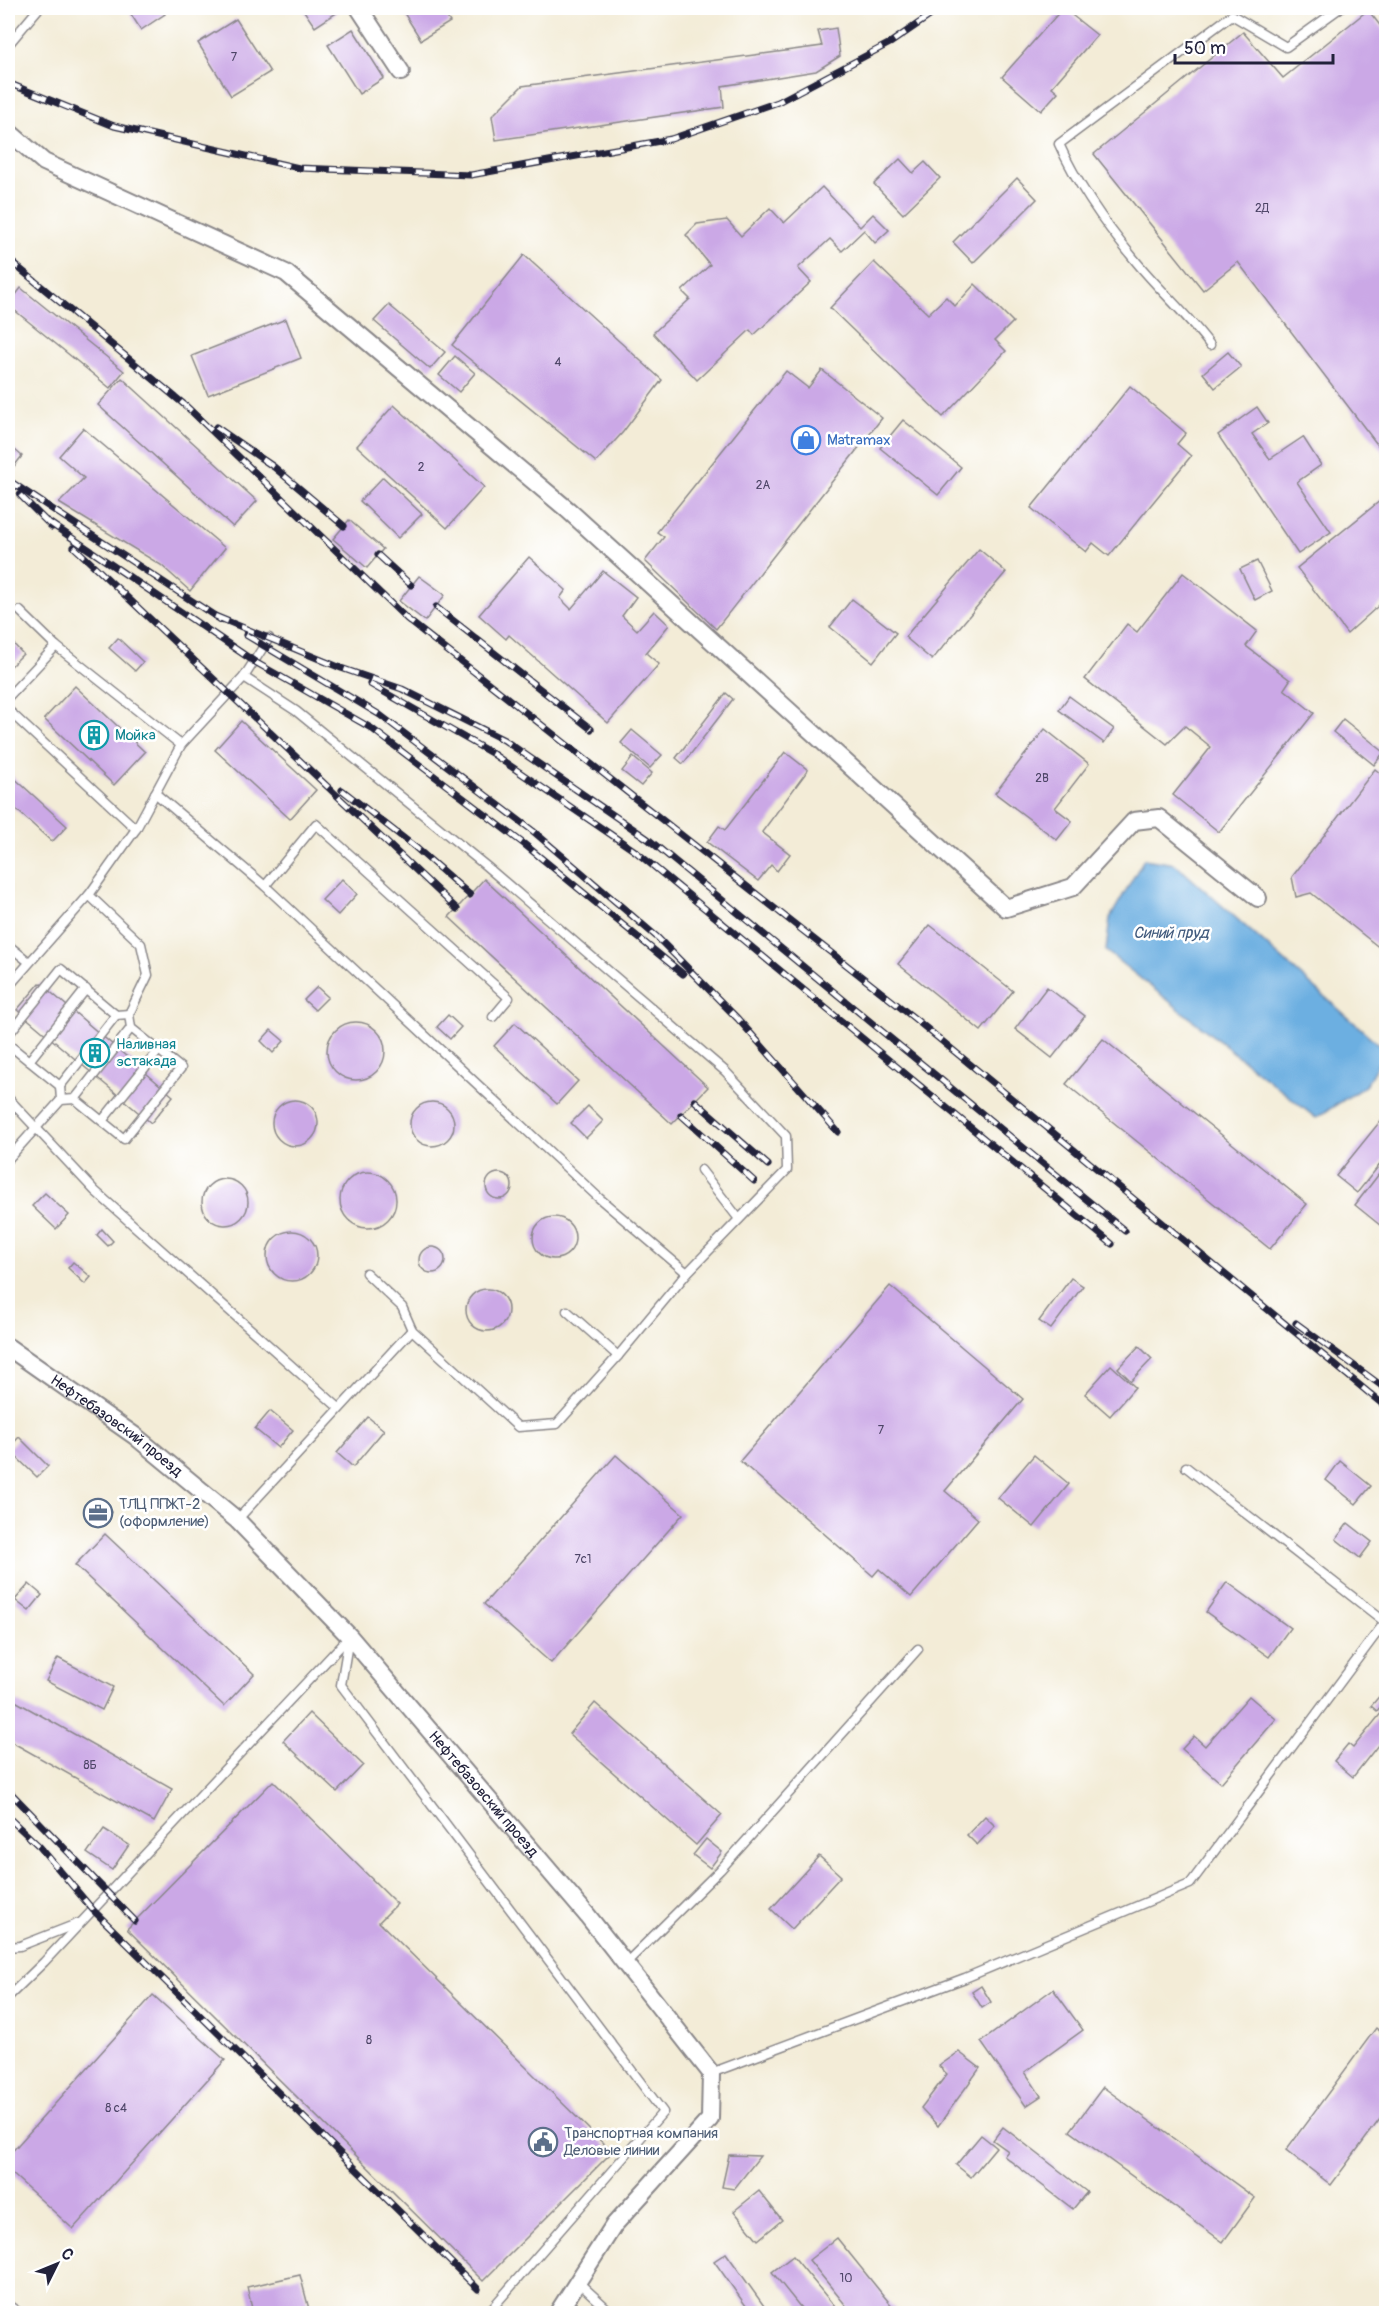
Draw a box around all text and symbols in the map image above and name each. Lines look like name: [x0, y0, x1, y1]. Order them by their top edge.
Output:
scale bar: [1175, 27, 1332, 65]
text: 50 m: [1184, 37, 1226, 60]
house number: 7: [231, 50, 238, 65]
house number: 2Д: [1255, 201, 1270, 216]
house number: 4: [555, 355, 562, 370]
shop icon: Matramax: [790, 424, 822, 456]
place label: Matramax: [827, 431, 891, 450]
house number: 2: [418, 460, 425, 475]
house number: 2А: [756, 478, 770, 493]
building icon: Мойка: [78, 719, 110, 751]
place label: Мойка: [115, 726, 156, 745]
house number: 2В: [1035, 771, 1049, 786]
water label: Синий пруд: [1133, 923, 1210, 943]
place label: Наливная эстакада: [116, 1035, 177, 1071]
building icon: Наливная эстакада: [79, 1037, 111, 1069]
street label: Нефтебазовский проезд: [47, 1370, 186, 1481]
house number: 7: [878, 1423, 885, 1438]
place label: ТЛЦ ППЖТ-2 (оформление): [119, 1495, 210, 1531]
office icon: ТЛЦ ППЖТ-2 (оформление): [82, 1497, 114, 1529]
house number: 7с1: [574, 1552, 592, 1567]
street label: Нефтебазовский проезд: [425, 1727, 543, 1861]
house number: 8Б: [83, 1758, 97, 1773]
house number: 8: [366, 2033, 372, 2048]
house number: 8 с4: [105, 2101, 127, 2116]
place label: Транспортная компания Деловые линии: [563, 2124, 718, 2160]
public building icon: Транспортная компания Деловые линии: [527, 2126, 559, 2158]
north arrow: [27, 2234, 87, 2294]
text: С: [57, 2244, 78, 2265]
house number: 10: [840, 2271, 852, 2286]

